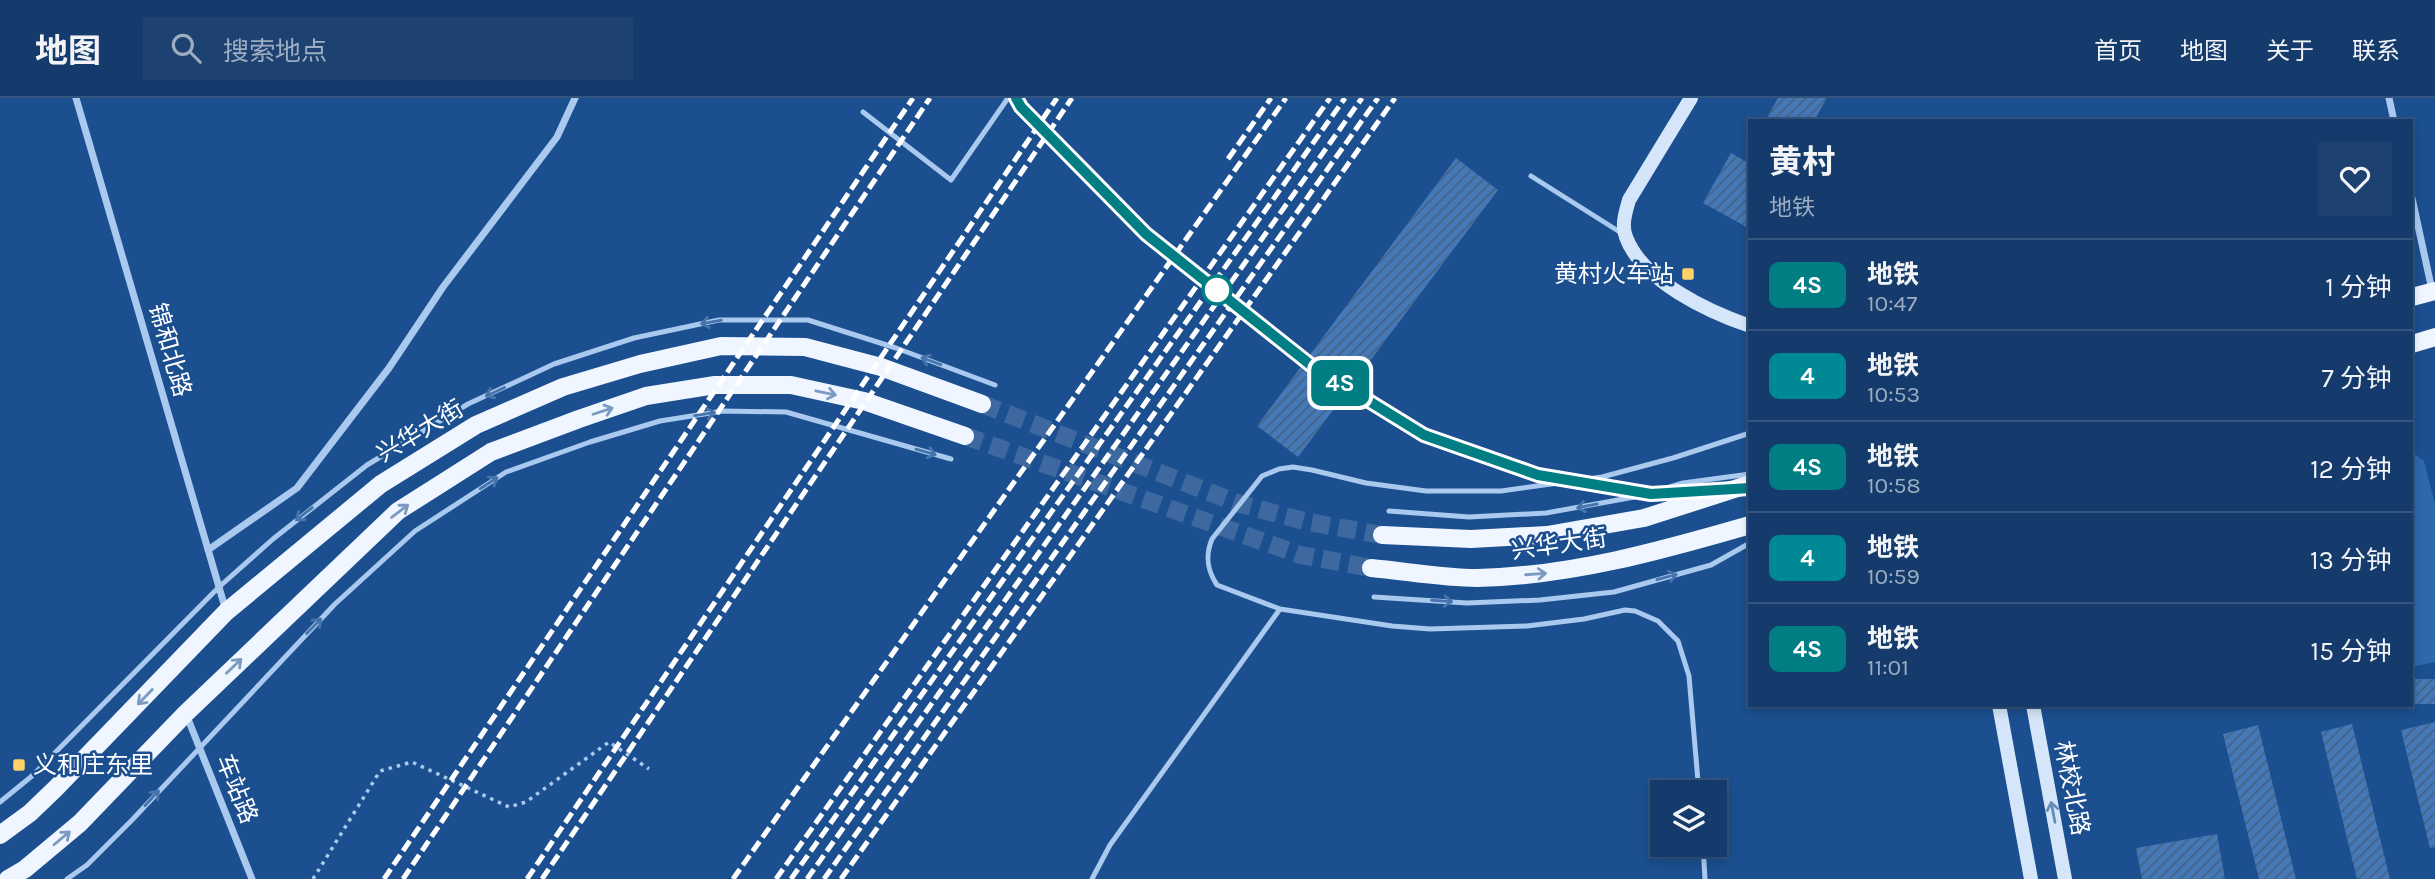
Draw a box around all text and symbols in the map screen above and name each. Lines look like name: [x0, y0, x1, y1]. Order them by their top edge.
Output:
search box: [143, 17, 633, 80]
icon: search: [167, 29, 205, 67]
text: 地图: [35, 32, 101, 70]
text: 搜索地点: [223, 36, 327, 67]
text: 首页: [2094, 37, 2142, 65]
text: 地图: [2180, 37, 2228, 65]
text: 关于: [2266, 37, 2314, 65]
text: 联系: [2352, 37, 2400, 65]
button: heart: [2318, 142, 2392, 216]
text: 黄村: [1769, 143, 1835, 181]
text: 地铁: [1769, 194, 1815, 221]
text: 地铁: [1867, 259, 1919, 290]
place label: 黄村火车站: [1554, 260, 1674, 288]
marker: 黄村火车站: [1680, 266, 1696, 282]
text: 4S: [1793, 271, 1822, 299]
text: 1 分钟: [2325, 272, 2392, 303]
unlabelled marker: [1202, 275, 1232, 305]
text: 10:47: [1867, 290, 1917, 317]
street label: 锦和北路: [143, 300, 197, 400]
one-way arrow: [700, 316, 723, 329]
text: 地铁: [1867, 350, 1919, 381]
one-way arrow: [921, 354, 943, 366]
line badge: 4S: [1308, 360, 1372, 406]
text: 4: [1800, 362, 1815, 390]
text: 7 分钟: [2322, 363, 2392, 394]
text: 4S: [1325, 369, 1355, 397]
text: 10:53: [1867, 381, 1920, 408]
one-way arrow: [485, 385, 506, 399]
one-way arrow: [814, 386, 837, 400]
street label: 兴华大街: [372, 394, 468, 468]
one-way arrow: [592, 404, 614, 417]
one-way arrow: [693, 407, 716, 420]
text: 地铁: [1867, 441, 1919, 472]
one-way arrow: [915, 447, 937, 460]
text: 4S: [1793, 453, 1822, 481]
text: 12 分钟: [2310, 454, 2392, 485]
text: 10:58: [1867, 472, 1921, 499]
one-way arrow: [479, 476, 499, 490]
one-way arrow: [1576, 500, 1599, 513]
one-way arrow: [390, 503, 409, 518]
one-way arrow: [296, 507, 314, 522]
street label: 兴华大街: [1510, 523, 1608, 565]
text: 地铁: [1867, 532, 1919, 563]
text: 4: [1800, 544, 1815, 572]
text: 13 分钟: [2310, 545, 2392, 576]
text: 10:59: [1867, 563, 1920, 590]
one-way arrow: [1524, 567, 1547, 580]
one-way arrow: [1655, 570, 1678, 583]
one-way arrow: [1430, 595, 1453, 608]
one-way arrow: [305, 618, 322, 635]
text: 地铁: [1867, 623, 1919, 654]
text: 4S: [1793, 635, 1822, 663]
text: 15 分钟: [2311, 636, 2392, 667]
text: 11:01: [1867, 654, 1909, 681]
one-way arrow: [226, 658, 243, 675]
one-way arrow: [136, 688, 153, 705]
street label: 林校北路: [2049, 738, 2095, 838]
street label: 车站路: [211, 750, 263, 828]
place label: 义和庄东里: [33, 751, 153, 779]
marker: 义和庄东里: [11, 757, 27, 773]
map controls: [1650, 780, 1727, 857]
button: layers: [1650, 780, 1727, 857]
one-way arrow: [144, 789, 160, 807]
one-way arrow: [2046, 801, 2059, 824]
one-way arrow: [53, 830, 71, 846]

